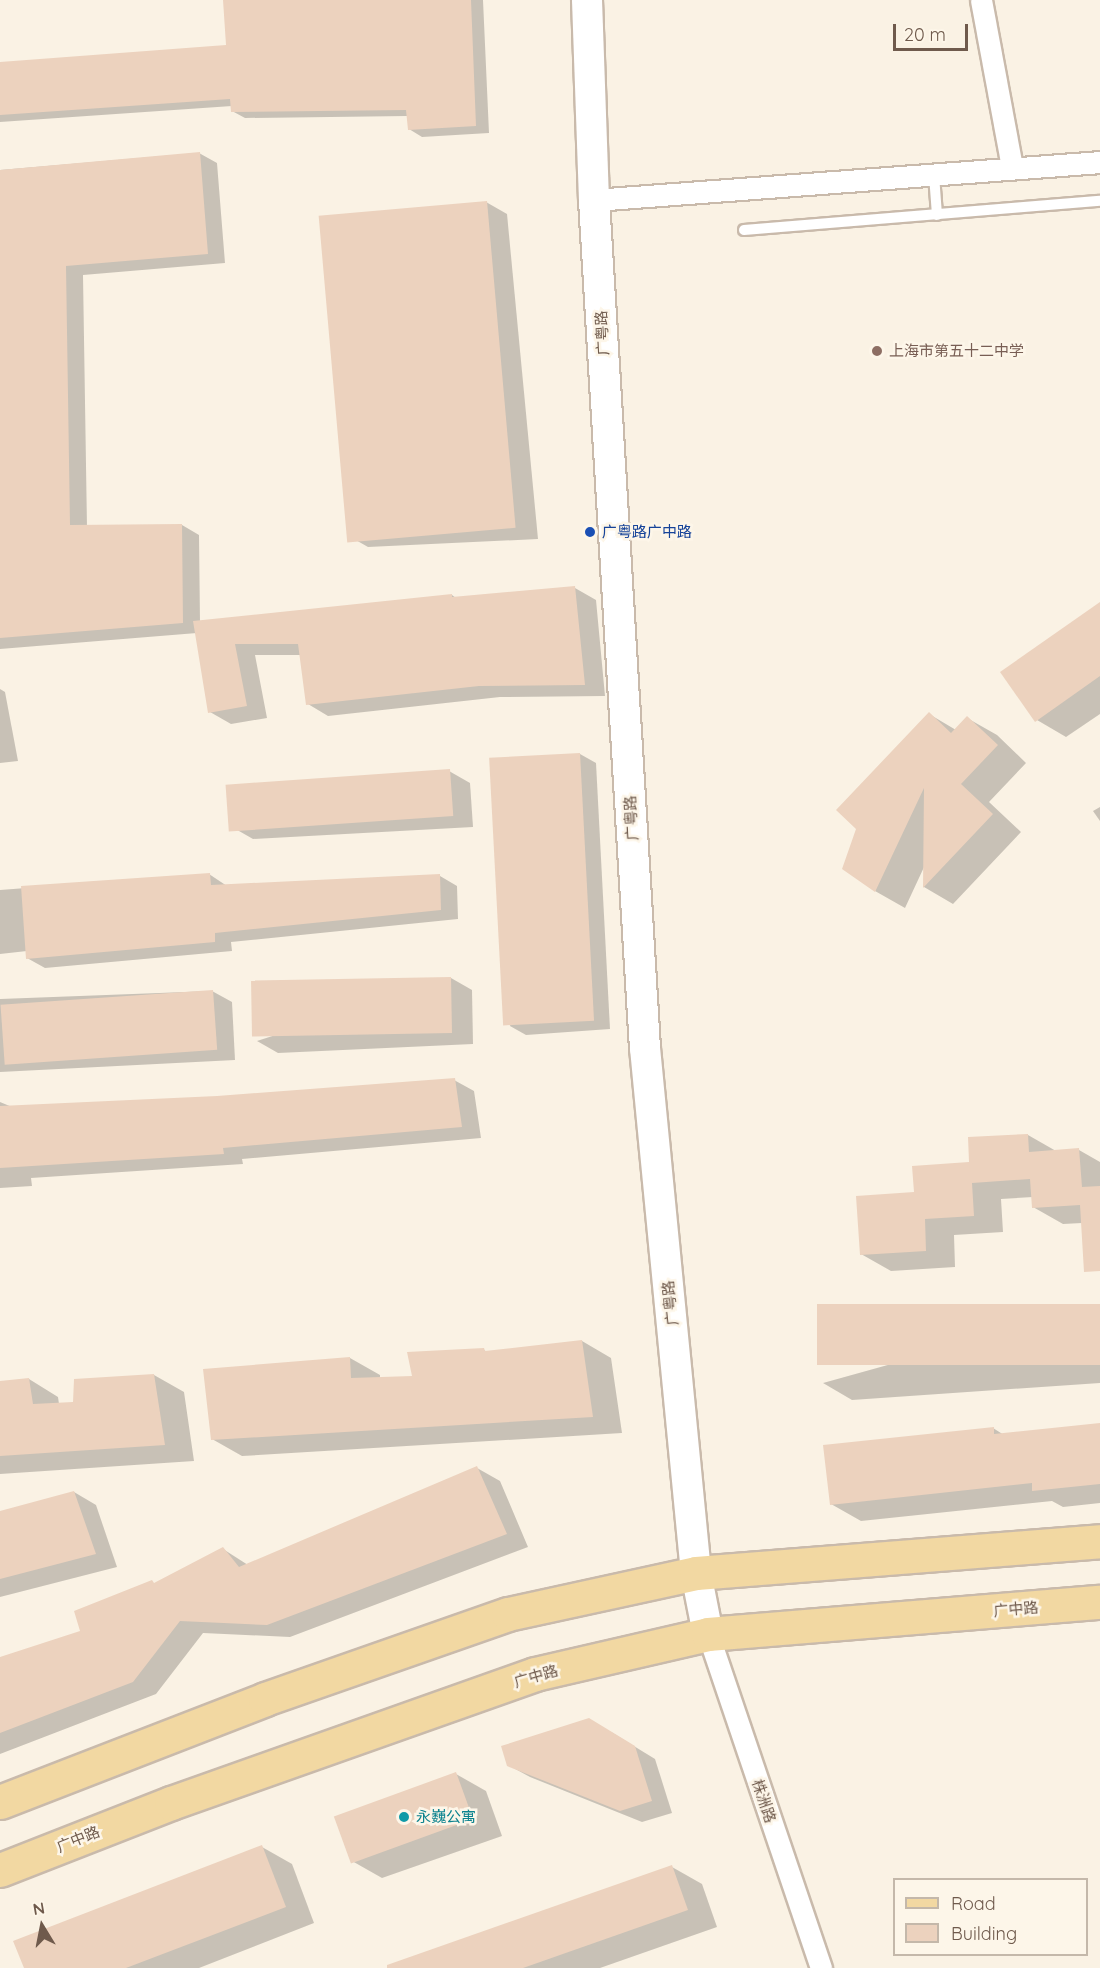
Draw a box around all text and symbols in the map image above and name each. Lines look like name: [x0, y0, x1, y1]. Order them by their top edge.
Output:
scale bar: [896, 12, 971, 50]
text: 20 m: [904, 23, 946, 46]
street label: 广粤路: [592, 310, 612, 356]
place label: 上海市第五十二中学: [889, 342, 1024, 360]
marker: 上海市第五十二中学: [870, 344, 884, 358]
place label: 广粤路广中路: [602, 523, 692, 541]
marker: 广粤路广中路: [583, 525, 597, 539]
street label: 广粤路: [621, 795, 641, 841]
street label: 广粤路: [659, 1280, 681, 1326]
street label: 广中路: [993, 1598, 1039, 1620]
street label: 广中路: [512, 1661, 560, 1691]
street label: 株洲路: [748, 1777, 780, 1825]
place label: 永巍公寓: [416, 1808, 476, 1826]
marker: 永巍公寓: [397, 1810, 411, 1824]
street label: 广中路: [54, 1822, 102, 1856]
legend: [893, 1878, 1088, 1956]
text: Road: [951, 1892, 996, 1915]
north arrow: [12, 1896, 72, 1956]
text: N: [31, 1897, 46, 1919]
text: Building: [951, 1922, 1017, 1945]

